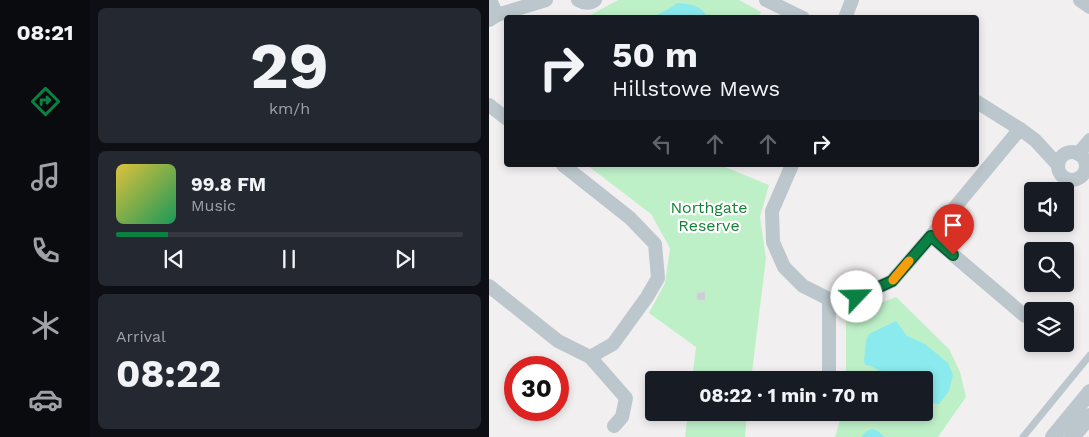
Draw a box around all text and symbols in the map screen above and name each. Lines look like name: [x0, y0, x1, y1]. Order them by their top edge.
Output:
text: 08:21: [16, 20, 74, 45]
text: 29: [250, 28, 329, 104]
text: 50 m: [612, 34, 698, 76]
icon: right: [529, 35, 594, 100]
text: Hillstowe Mews: [612, 76, 780, 101]
icon: directions: [28, 84, 63, 119]
text: km/h: [269, 99, 310, 118]
icon: left: [648, 130, 676, 158]
icon: ahead: [701, 130, 729, 158]
icon: ahead: [754, 130, 782, 158]
icon: right: [807, 130, 835, 158]
icon: music: [28, 159, 63, 194]
text: 99.8 FM: [191, 173, 266, 196]
map controls: [1024, 182, 1074, 352]
button: sound: [1024, 182, 1074, 232]
text: Music: [191, 196, 236, 215]
park label: Northgate Reserve: [670, 198, 748, 235]
pin: [932, 204, 974, 255]
icon: arrive: [939, 211, 967, 239]
icon: phone: [28, 233, 63, 268]
button: search: [1024, 242, 1074, 292]
icon: previous: [160, 245, 188, 273]
icon: pause: [275, 245, 303, 273]
icon: next: [391, 245, 419, 273]
position arrow: [830, 270, 882, 322]
button: layers: [1024, 302, 1074, 352]
icon: climate: [28, 308, 63, 343]
text: Arrival: [116, 327, 166, 346]
text: 08:22: [116, 352, 221, 396]
speed limit sign: 30: [504, 356, 569, 421]
icon: car: [28, 382, 63, 417]
text: 08:22 · 1 min · 70 m: [699, 384, 879, 407]

